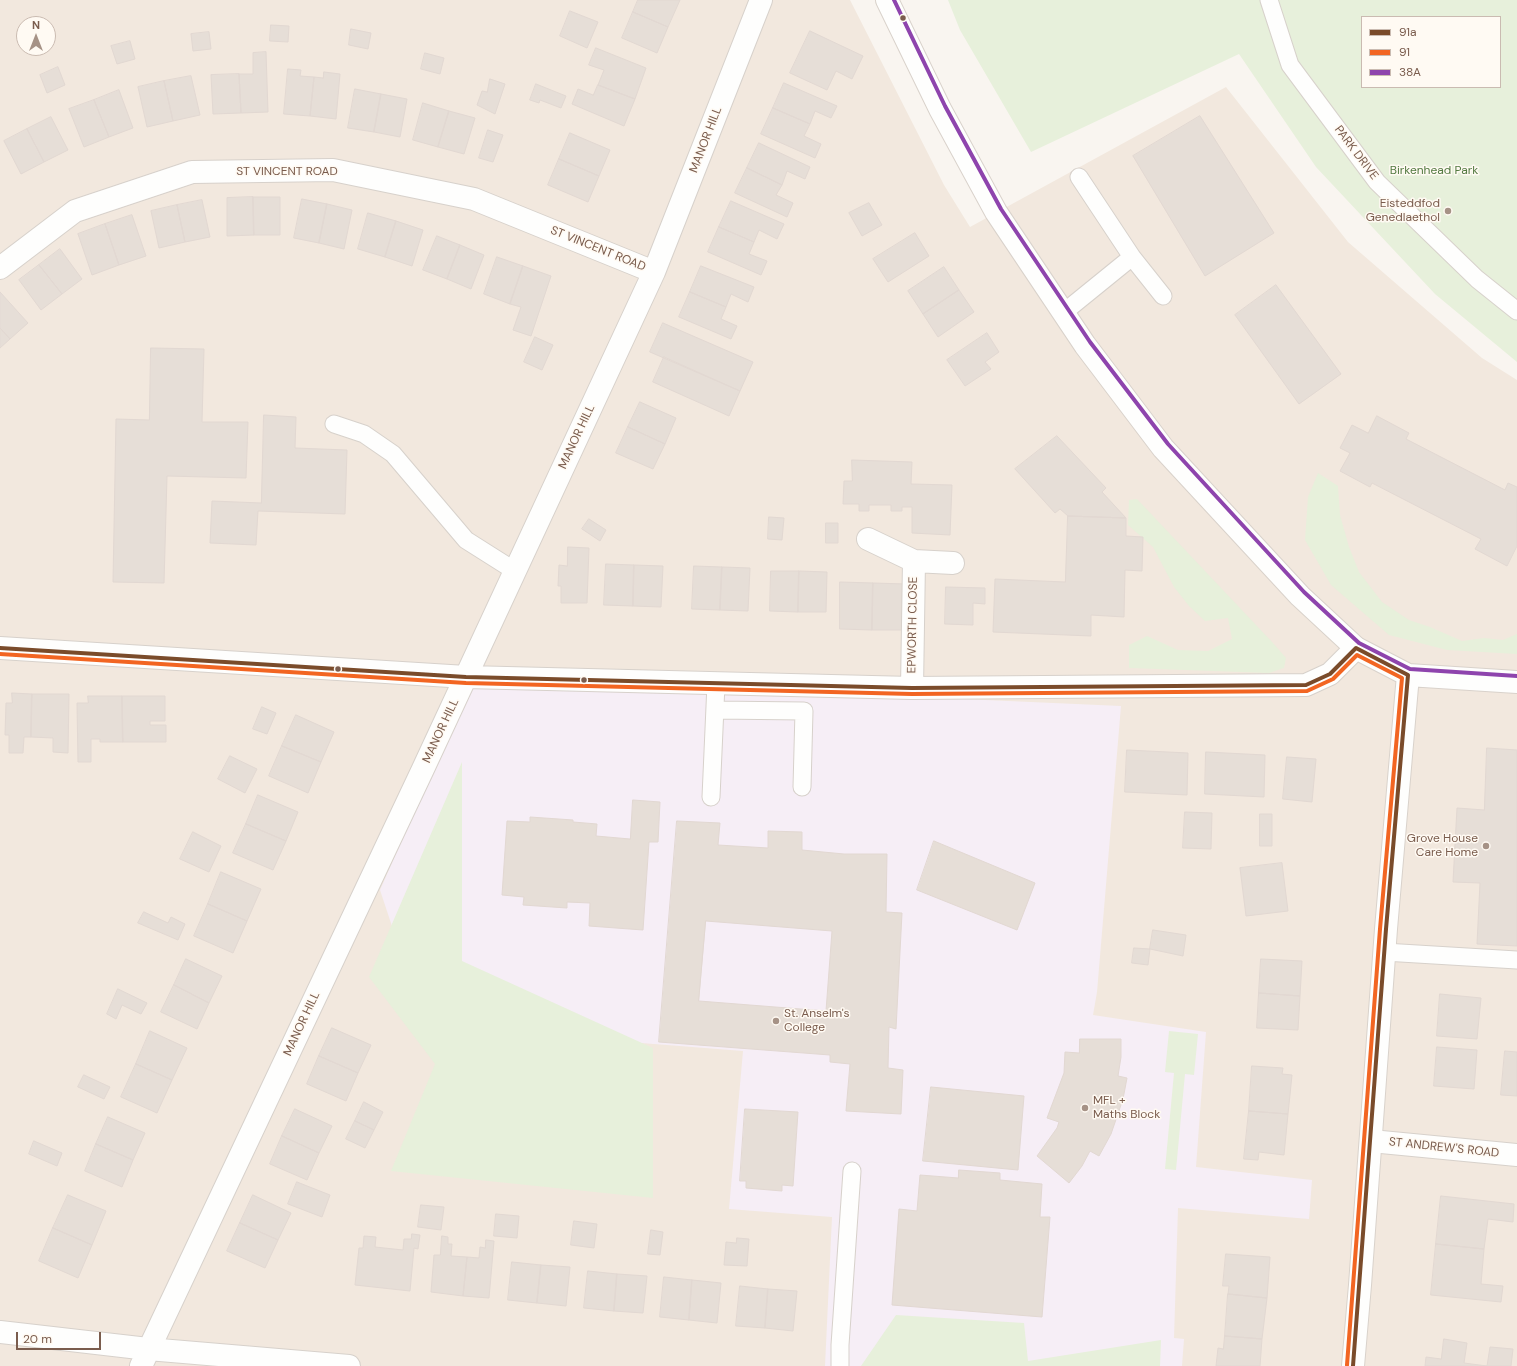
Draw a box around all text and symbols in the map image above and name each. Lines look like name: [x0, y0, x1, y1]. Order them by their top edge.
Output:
unlabelled marker: [898, 13, 908, 23]
north arrow: [16, 16, 56, 56]
legend: [1361, 16, 1501, 88]
text: N: [32, 18, 40, 32]
text: 91a: [1399, 24, 1417, 40]
text: 91: [1399, 44, 1410, 60]
text: 38A: [1399, 64, 1421, 80]
street label: MANOR HILL: [687, 105, 725, 175]
street label: PARK DRIVE: [1331, 123, 1381, 183]
park label: Birkenhead Park: [1390, 164, 1478, 178]
street label: ST VINCENT ROAD: [236, 165, 338, 179]
place label: Eisteddfod Genedlaethol: [1366, 197, 1440, 225]
marker: Eisteddfod Genedlaethol: [1443, 206, 1453, 216]
street label: ST VINCENT ROAD: [548, 223, 648, 275]
street label: MANOR HILL: [556, 402, 598, 472]
street label: EPWORTH CLOSE: [905, 577, 921, 673]
unlabelled marker: [333, 664, 343, 674]
unlabelled marker: [579, 675, 589, 685]
street label: MANOR HILL: [420, 696, 462, 766]
place label: Grove House Care Home: [1407, 832, 1478, 860]
marker: Grove House Care Home: [1481, 841, 1491, 851]
street label: MANOR HILL: [281, 989, 323, 1059]
place label: St. Anselm's College: [784, 1007, 850, 1035]
marker: St. Anselm's College: [771, 1016, 781, 1026]
place label: MFL + Maths Block: [1093, 1094, 1160, 1122]
marker: MFL + Maths Block: [1080, 1103, 1090, 1113]
street label: ST ANDREW'S ROAD: [1388, 1135, 1500, 1161]
scale bar: [18, 1324, 103, 1350]
text: 20 m: [23, 1331, 52, 1347]

